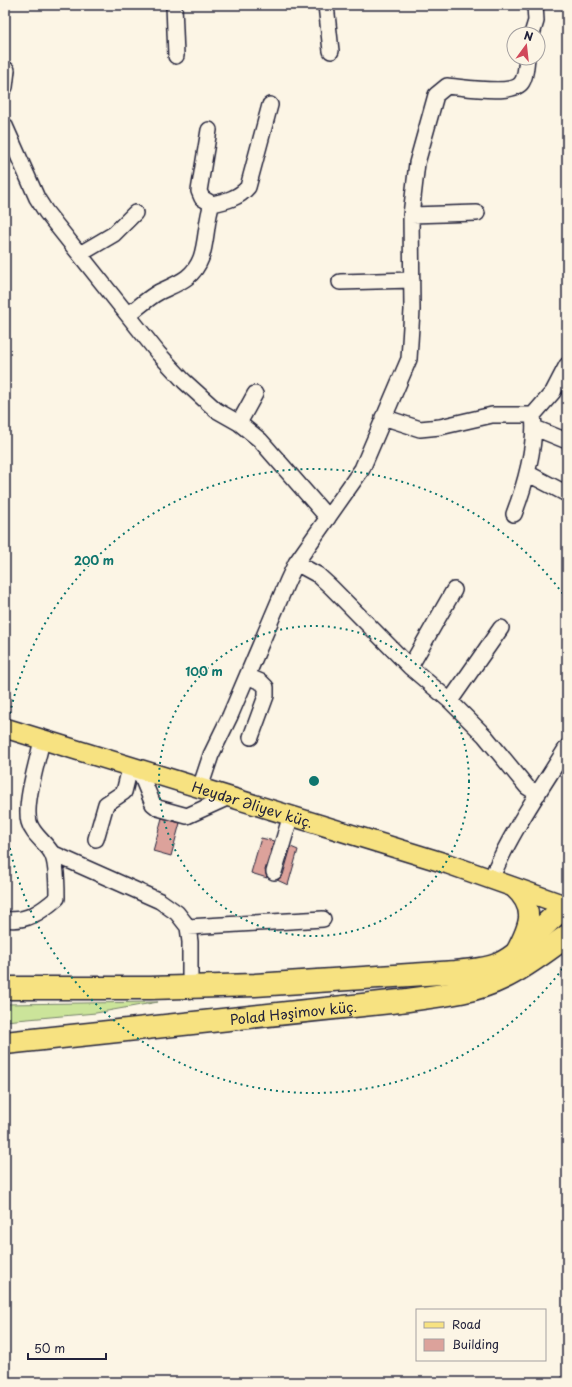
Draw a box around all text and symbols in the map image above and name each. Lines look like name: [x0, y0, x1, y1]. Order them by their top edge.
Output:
north arrow: [506, 26, 546, 66]
text: N: [522, 27, 535, 45]
text: 200 m: [74, 551, 114, 569]
text: 100 m: [185, 662, 223, 680]
centre of rings: [307, 774, 321, 788]
street label: Heydər Əliyev küç.: [189, 776, 316, 832]
street label: Polad Həşimov küç.: [229, 995, 358, 1030]
legend: [416, 1309, 546, 1361]
text: Road: [452, 1315, 481, 1333]
scale bar: [28, 1335, 106, 1361]
text: Building: [452, 1335, 499, 1353]
text: 50 m: [34, 1339, 65, 1357]

